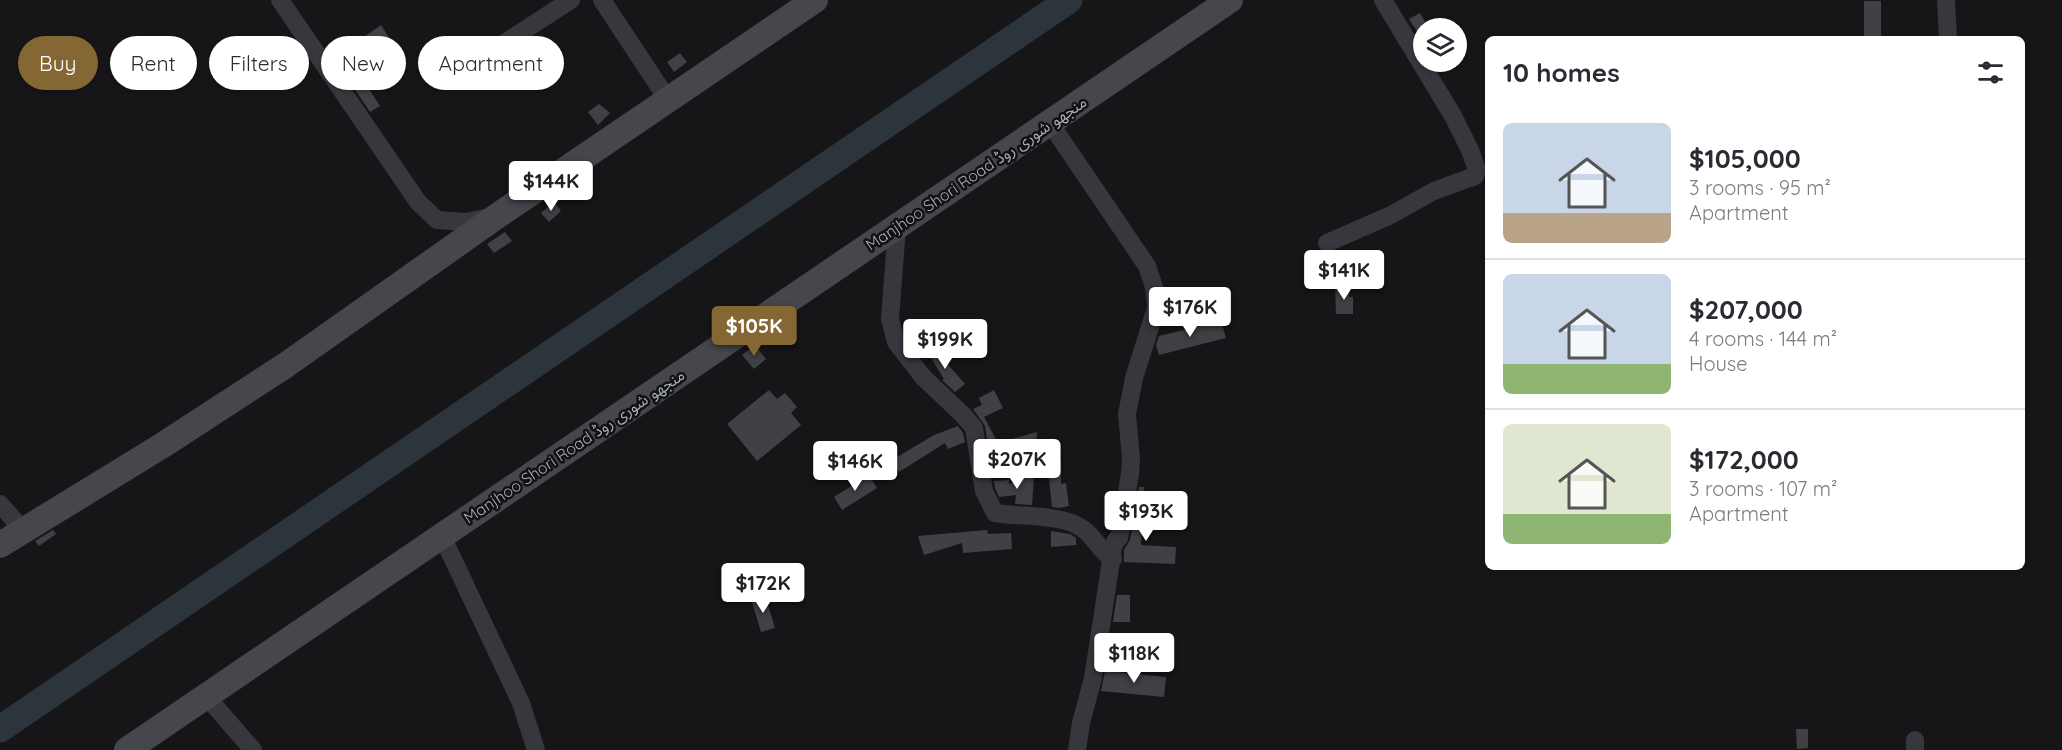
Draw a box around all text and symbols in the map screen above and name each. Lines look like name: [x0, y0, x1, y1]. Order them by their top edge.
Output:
map controls: [1413, 18, 1467, 72]
button: layers: [1413, 18, 1467, 72]
chip: Buy: [18, 36, 98, 90]
chip: Rent: [110, 36, 197, 90]
chip: Filters: [209, 36, 309, 90]
chip: New: [321, 36, 406, 90]
chip: Apartment: [418, 36, 564, 90]
text: 10 homes: [1503, 56, 1620, 89]
icon: filters: [1974, 56, 2007, 89]
street label: Manjhoo Shori Road منجھو شوری روڈ: [862, 91, 1090, 255]
text: $105,000: [1689, 142, 1801, 175]
icon: home: [1551, 147, 1623, 219]
pin: $144K: [509, 161, 593, 212]
text: $144K: [523, 168, 579, 193]
text: 3 rooms · 95 m²: [1689, 175, 1831, 200]
text: Apartment: [1689, 200, 1789, 225]
pin: $141K: [1302, 250, 1386, 301]
text: $141K: [1318, 257, 1370, 282]
pin: $176K: [1148, 287, 1232, 338]
text: $207,000: [1689, 293, 1803, 326]
text: $176K: [1163, 294, 1217, 319]
icon: home: [1551, 298, 1623, 370]
pin: $105K: [712, 306, 796, 357]
text: $105K: [726, 313, 782, 338]
pin: $199K: [903, 319, 987, 370]
text: $199K: [917, 326, 973, 351]
text: 4 rooms · 144 m²: [1689, 326, 1837, 351]
text: House: [1689, 351, 1748, 376]
street label: Manjhoo Shori Road منجھو شوری روڈ: [460, 364, 688, 528]
pin: $207K: [975, 439, 1059, 490]
pin: $146K: [813, 441, 897, 492]
text: $172,000: [1689, 443, 1799, 476]
text: $207K: [988, 446, 1046, 471]
text: $146K: [827, 448, 883, 473]
icon: home: [1551, 448, 1623, 520]
text: 3 rooms · 107 m²: [1689, 476, 1837, 501]
pin: $193K: [1104, 491, 1188, 542]
text: $193K: [1119, 498, 1173, 523]
text: Apartment: [1689, 501, 1789, 526]
pin: $172K: [721, 563, 805, 614]
text: $172K: [735, 570, 791, 595]
pin: $118K: [1092, 633, 1176, 684]
text: $118K: [1108, 640, 1160, 665]

